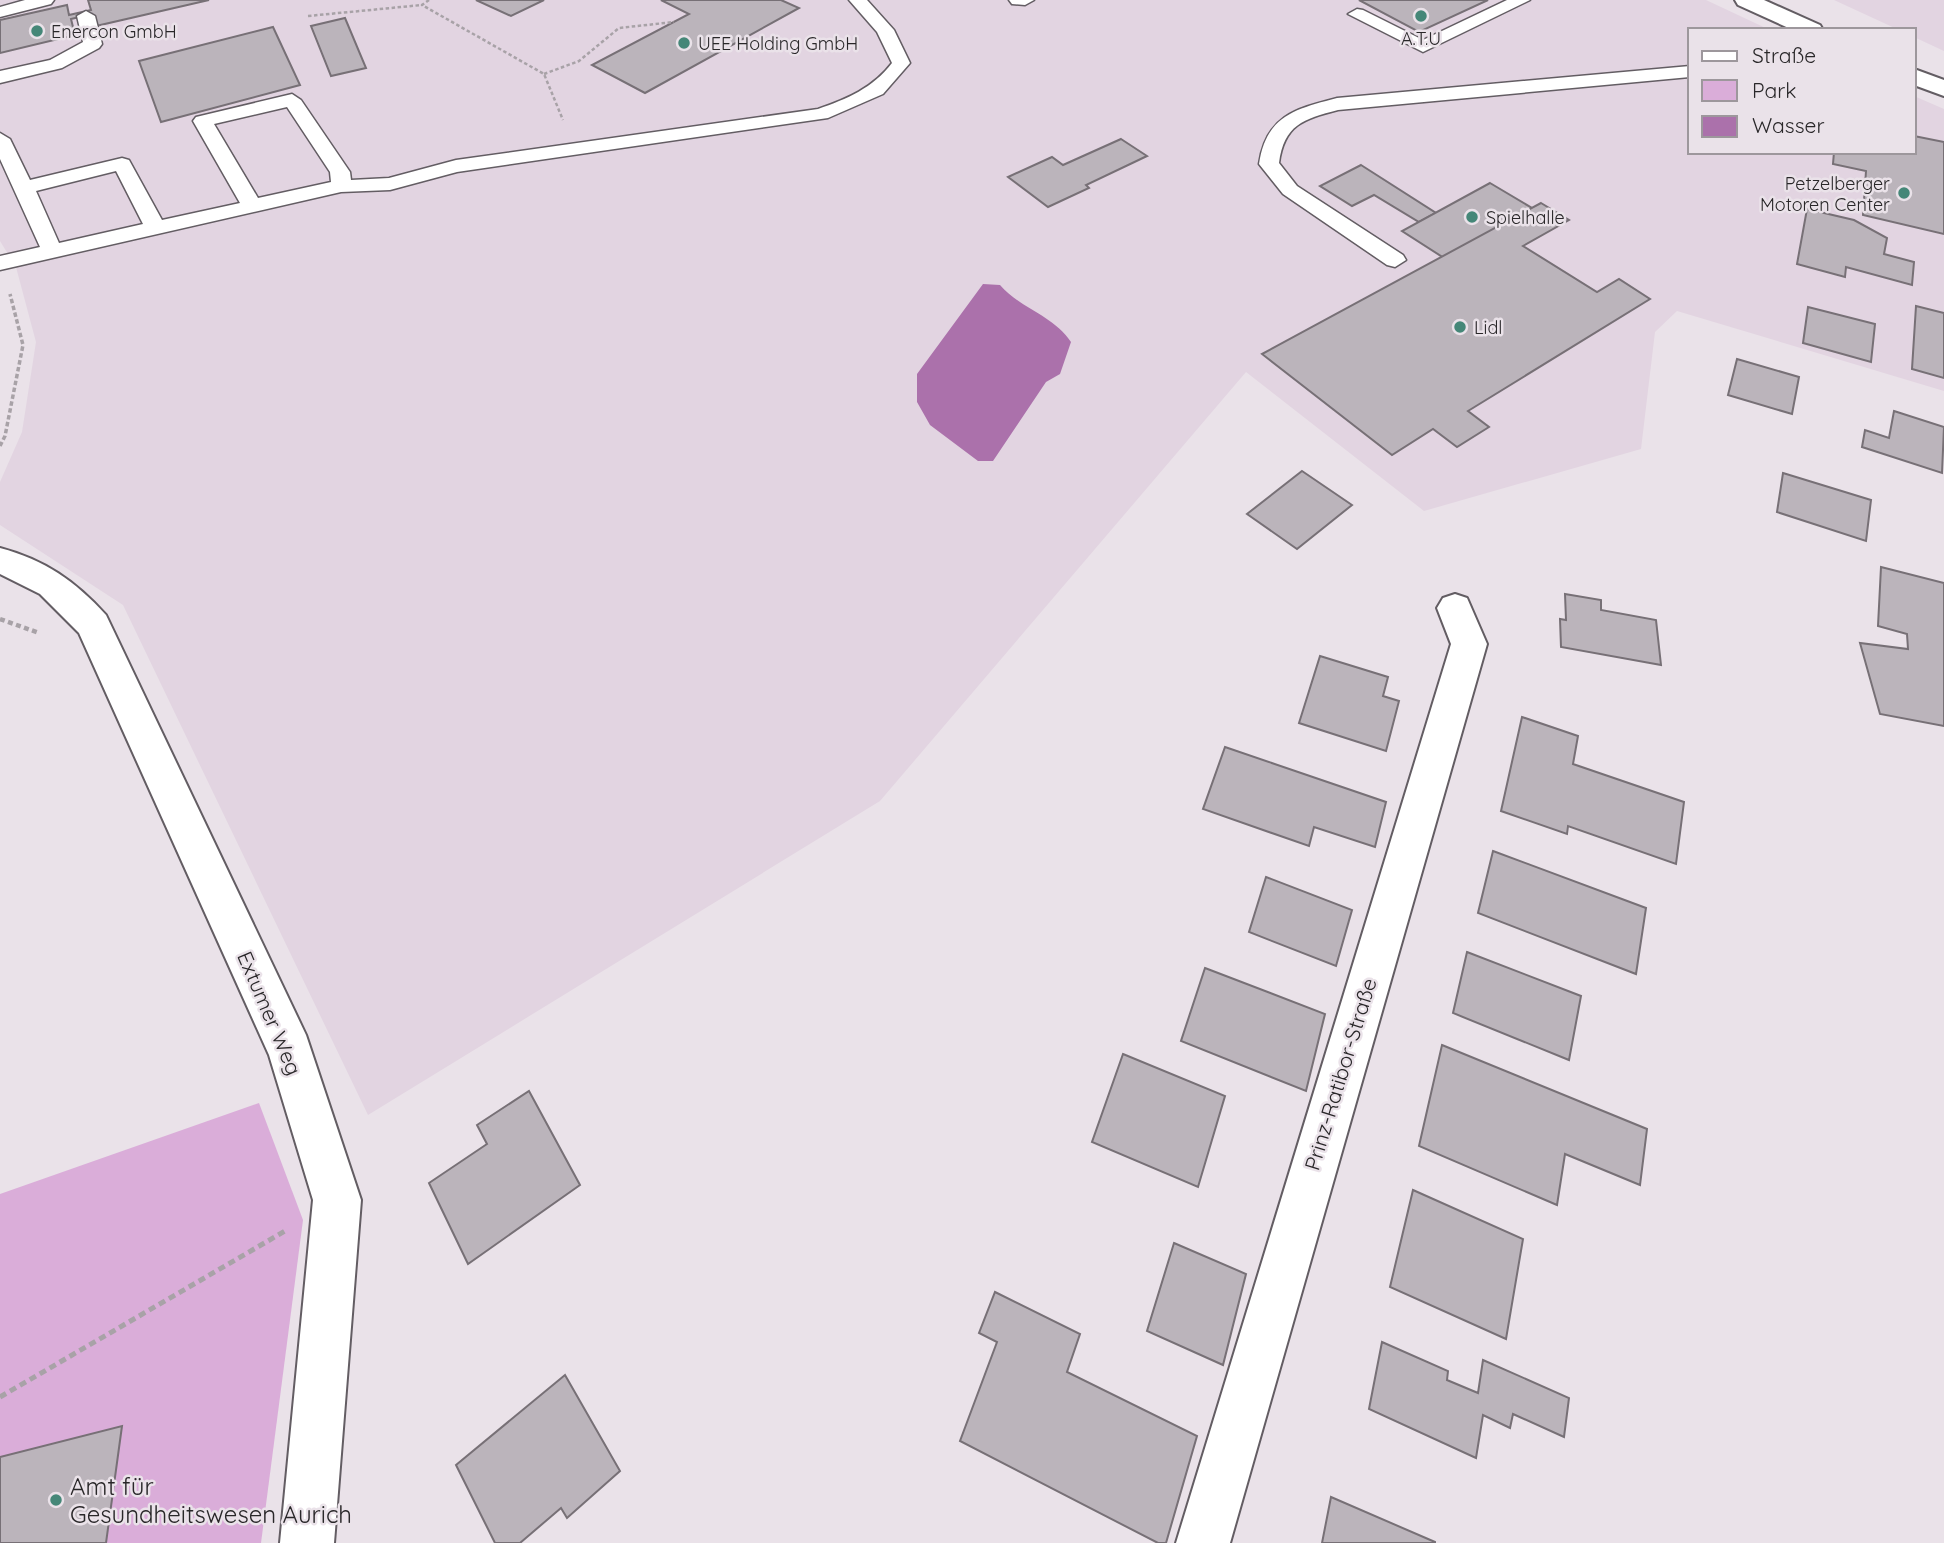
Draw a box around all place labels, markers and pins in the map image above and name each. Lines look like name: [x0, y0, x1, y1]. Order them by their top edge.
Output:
marker: A.T.U: [1413, 8, 1429, 24]
place label: Enercon GmbH: [51, 20, 177, 43]
marker: Enercon GmbH: [29, 23, 45, 39]
place label: A.T.U: [1401, 27, 1441, 50]
place label: UEE Holding GmbH: [698, 32, 858, 55]
marker: UEE Holding GmbH: [676, 35, 692, 51]
place label: Petzelberger Motoren Center: [1760, 172, 1890, 216]
marker: Petzelberger Motoren Center: [1896, 185, 1912, 201]
place label: Spielhalle: [1486, 206, 1565, 229]
marker: Spielhalle: [1464, 209, 1480, 225]
place label: Lidl: [1474, 316, 1502, 339]
marker: Lidl: [1452, 319, 1468, 335]
place label: Amt für Gesundheitswesen Aurich: [70, 1471, 352, 1529]
marker: Amt für Gesundheitswesen Aurich: [48, 1492, 64, 1508]

